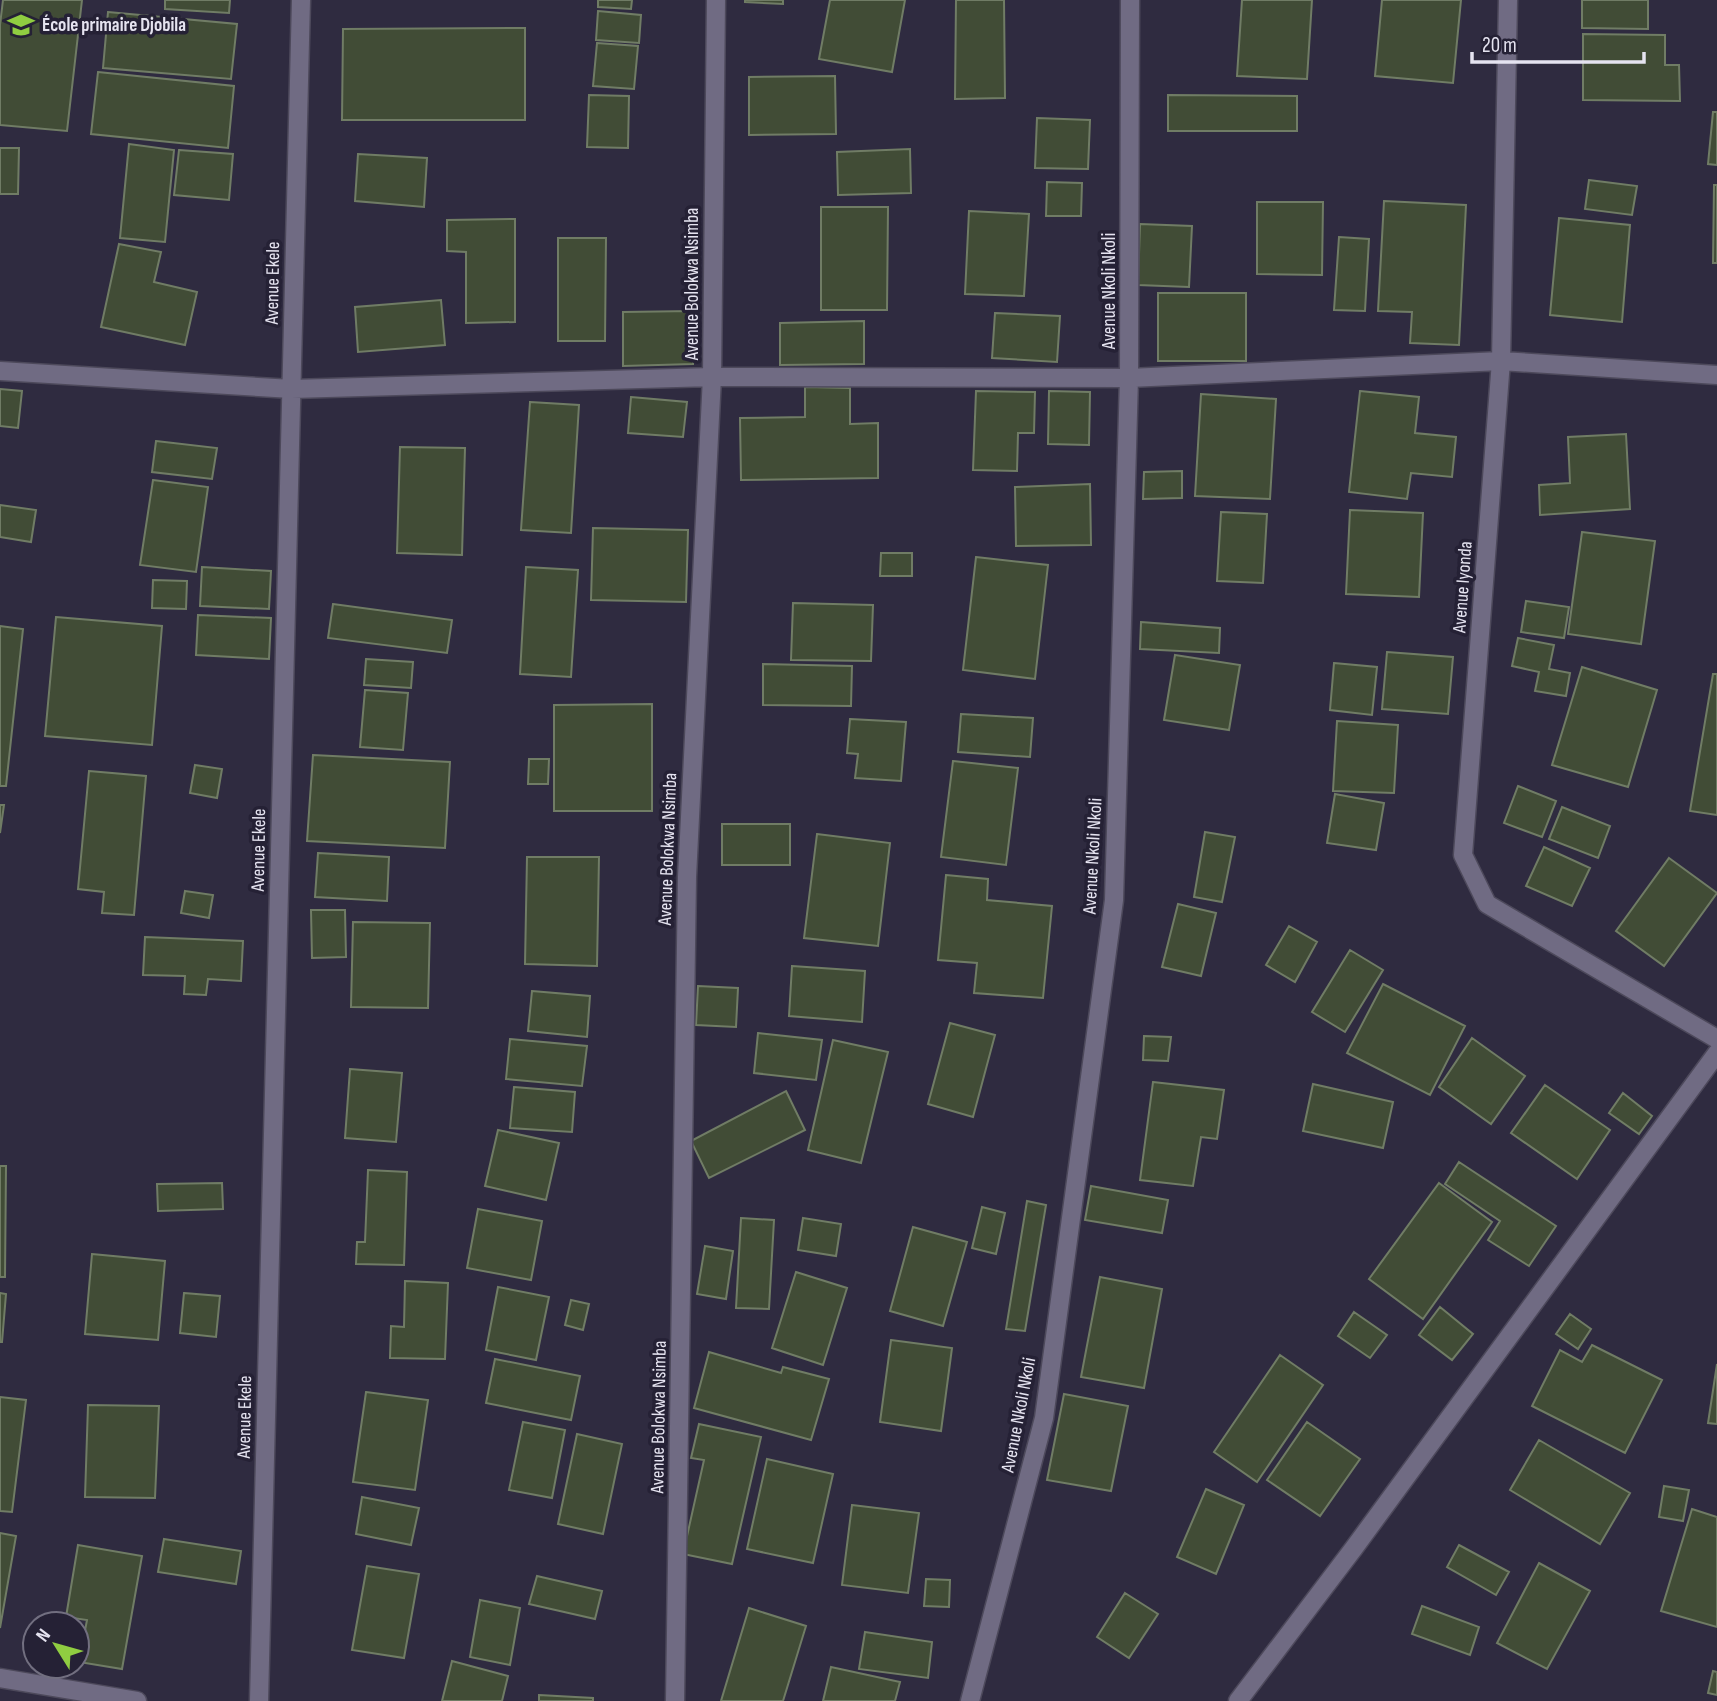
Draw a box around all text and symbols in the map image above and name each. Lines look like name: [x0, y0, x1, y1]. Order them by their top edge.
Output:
school or university icon: École primaire Djobila: [6, 10, 36, 40]
place label: École primaire Djobila: [42, 14, 186, 37]
scale bar: [1472, 21, 1644, 65]
text: 20 m: [1482, 33, 1517, 58]
street label: Avenue Bolokwa Nsimba: [681, 208, 704, 361]
street label: Avenue Nkoli Nkoli: [1098, 233, 1121, 350]
street label: Avenue Ekele: [261, 241, 285, 326]
street label: Avenue Iyonda: [1448, 540, 1478, 635]
street label: Avenue Bolokwa Nsimba: [654, 772, 682, 927]
street label: Avenue Nkoli Nkoli: [1078, 797, 1108, 916]
street label: Avenue Ekele: [247, 808, 271, 893]
street label: Avenue Bolokwa Nsimba: [646, 1340, 672, 1495]
street label: Avenue Nkoli Nkoli: [996, 1356, 1041, 1475]
street label: Avenue Ekele: [233, 1375, 257, 1460]
north arrow: [21, 1610, 91, 1680]
text: N: [31, 1625, 56, 1647]

